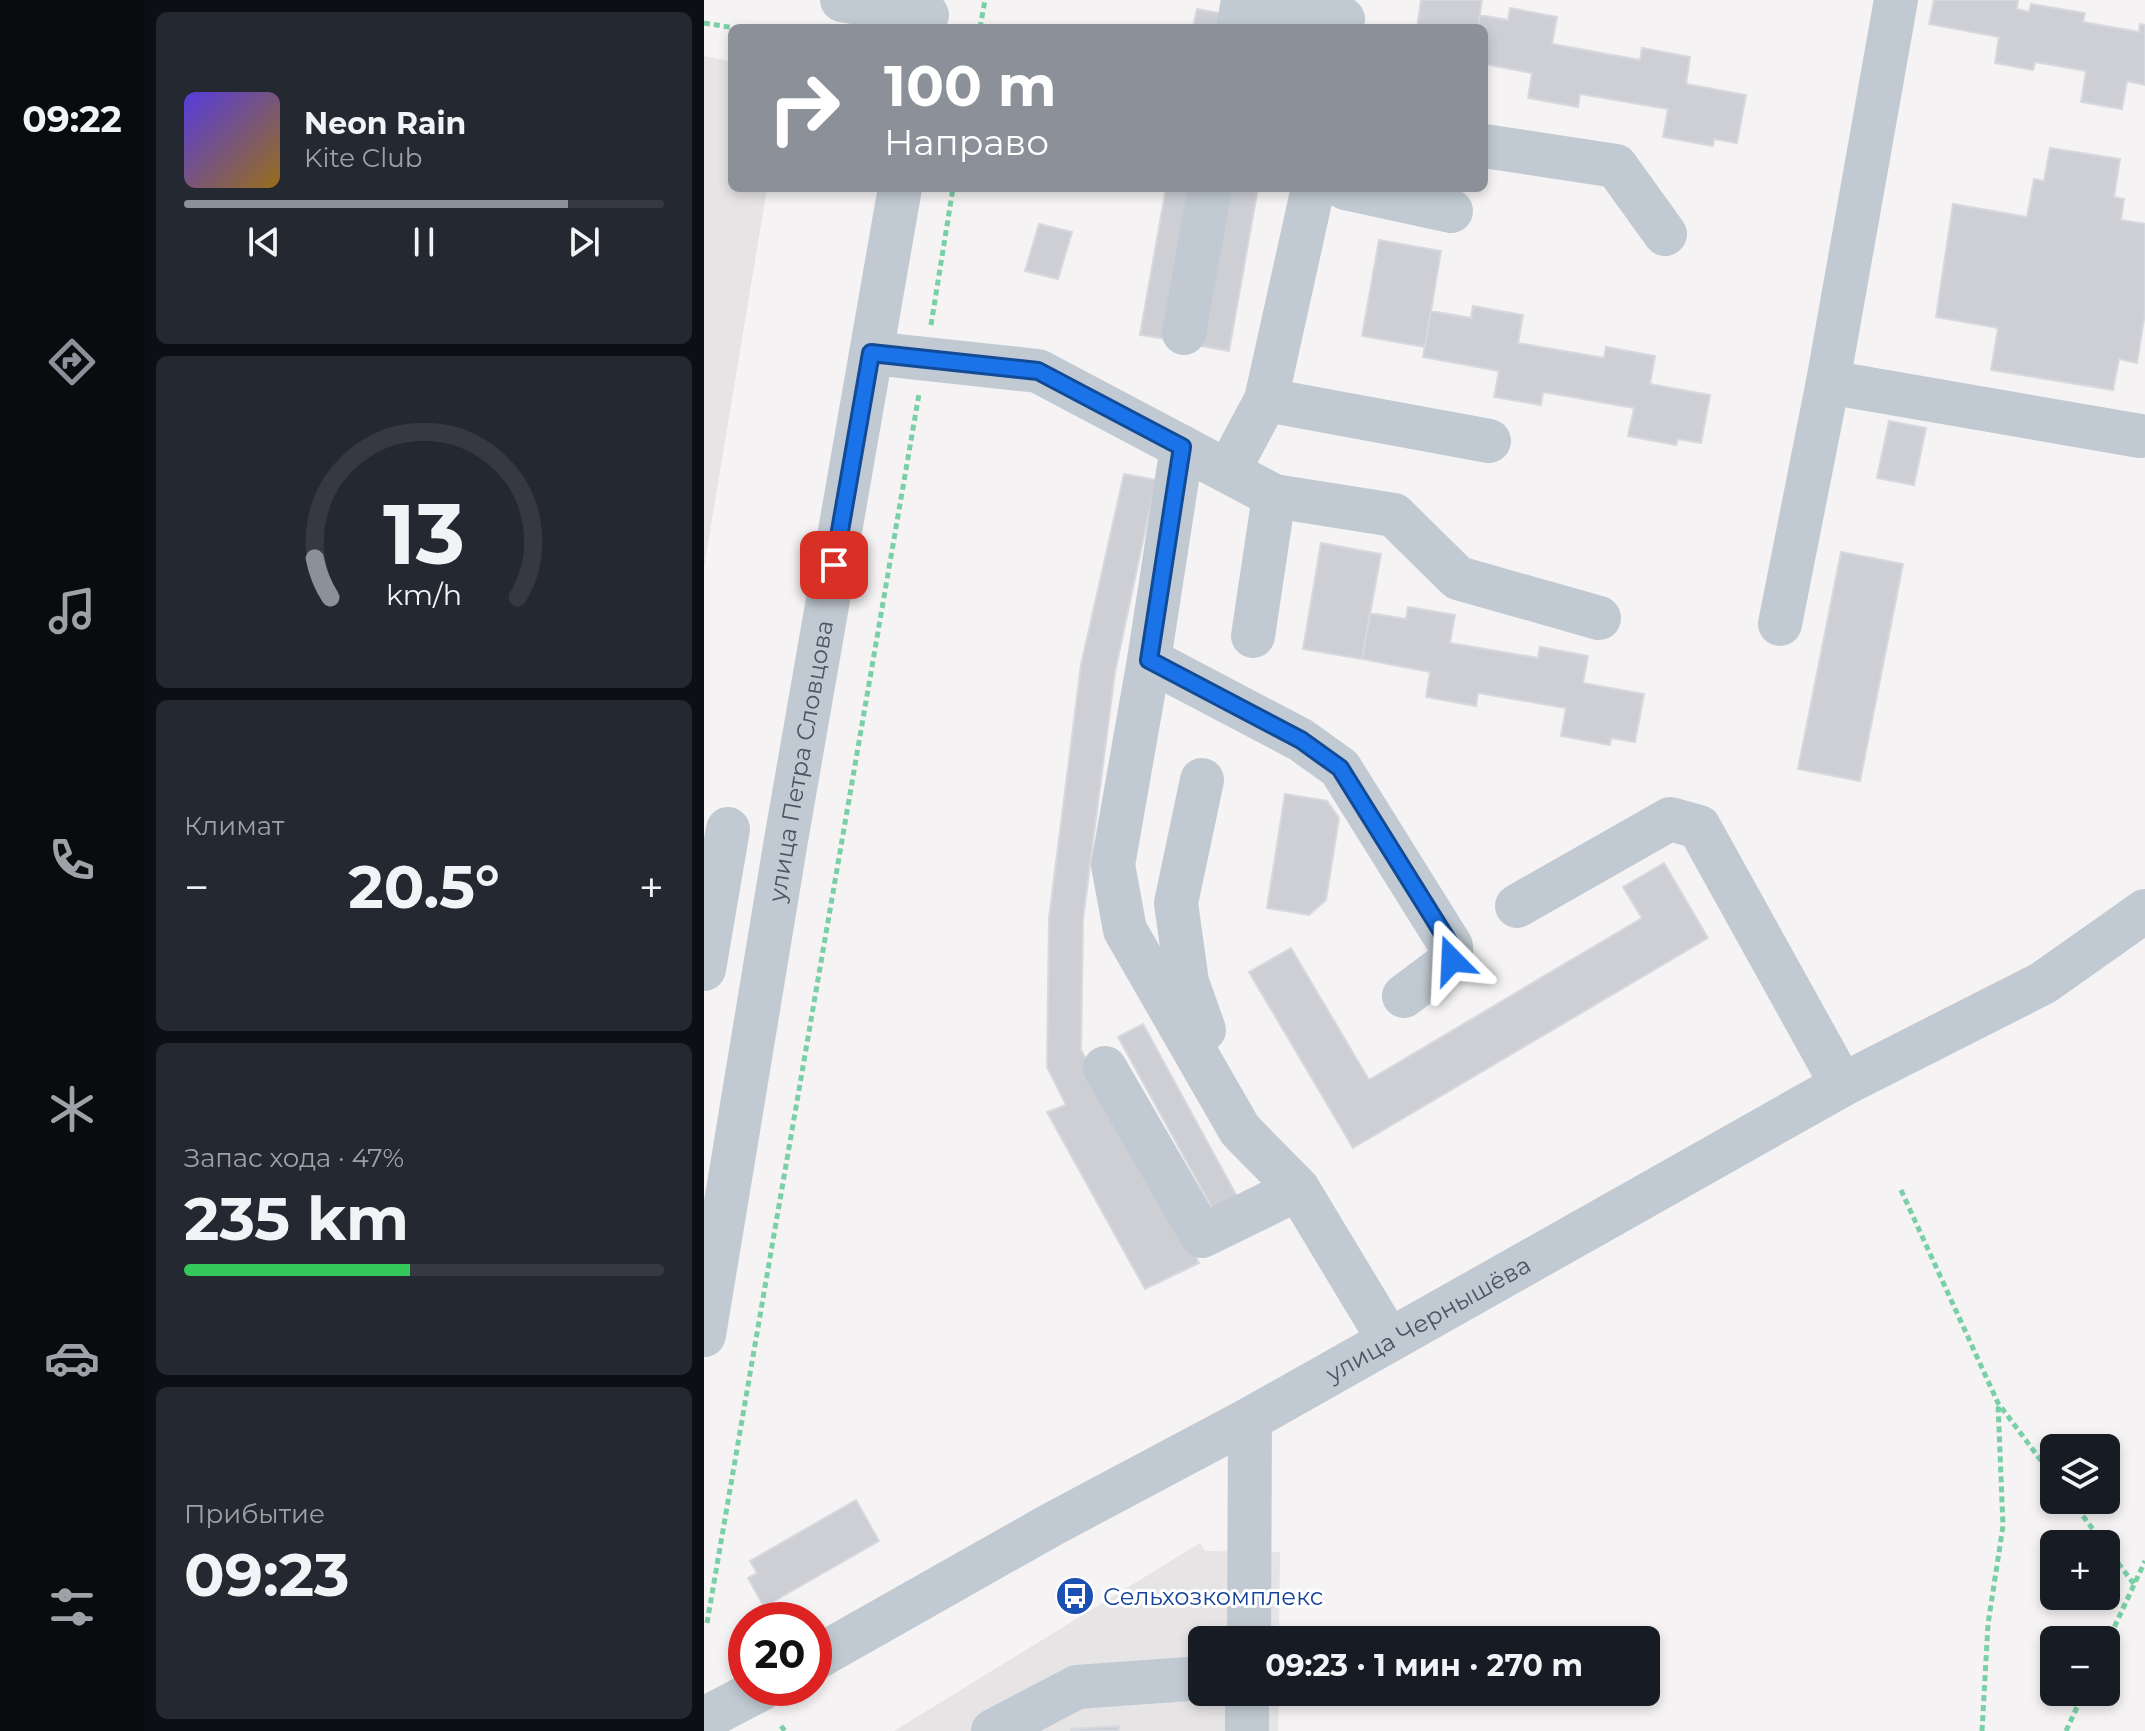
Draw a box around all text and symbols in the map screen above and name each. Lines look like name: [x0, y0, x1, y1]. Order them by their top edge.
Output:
text: 100 m: [884, 52, 1057, 120]
icon: right: [752, 56, 856, 160]
text: 09:22: [22, 97, 122, 141]
text: Neon Rain: [304, 105, 466, 142]
text: Направо: [884, 120, 1049, 164]
text: Kite Club: [304, 142, 422, 174]
icon: previous: [242, 220, 286, 264]
icon: pause: [402, 220, 446, 264]
icon: next: [562, 220, 606, 264]
icon: directions: [44, 334, 100, 390]
text: 13: [383, 482, 465, 584]
pin: [800, 531, 868, 599]
icon: arrive: [812, 543, 856, 587]
text: km/h: [386, 577, 462, 612]
icon: music: [44, 583, 100, 639]
street label: улица Петра Словцова: [761, 618, 839, 905]
text: Климат: [184, 810, 284, 842]
icon: phone: [44, 832, 100, 888]
text: 20.5°: [348, 850, 500, 923]
text: −: [184, 860, 209, 914]
text: +: [639, 860, 664, 914]
position arrow: [1410, 918, 1494, 1002]
icon: climate: [44, 1081, 100, 1137]
text: Запас хода · 47%: [184, 1142, 404, 1174]
text: 235 km: [184, 1182, 409, 1255]
street label: улица Чернышёва: [1320, 1249, 1535, 1388]
icon: car: [44, 1330, 100, 1386]
map controls: [2040, 1434, 2120, 1706]
button: layers: [2040, 1434, 2120, 1514]
text: Прибытие: [184, 1498, 325, 1530]
button: +: [2040, 1530, 2120, 1610]
text: 09:23: [184, 1538, 350, 1611]
bus stop icon: Сельхозкомплекс: [1054, 1575, 1096, 1617]
icon: filters: [44, 1579, 100, 1635]
place label: Сельхозкомплекс: [1103, 1582, 1323, 1611]
speed limit sign: 20: [728, 1602, 832, 1706]
button: −: [2040, 1626, 2120, 1706]
text: 09:23 · 1 мин · 270 m: [1265, 1647, 1583, 1684]

